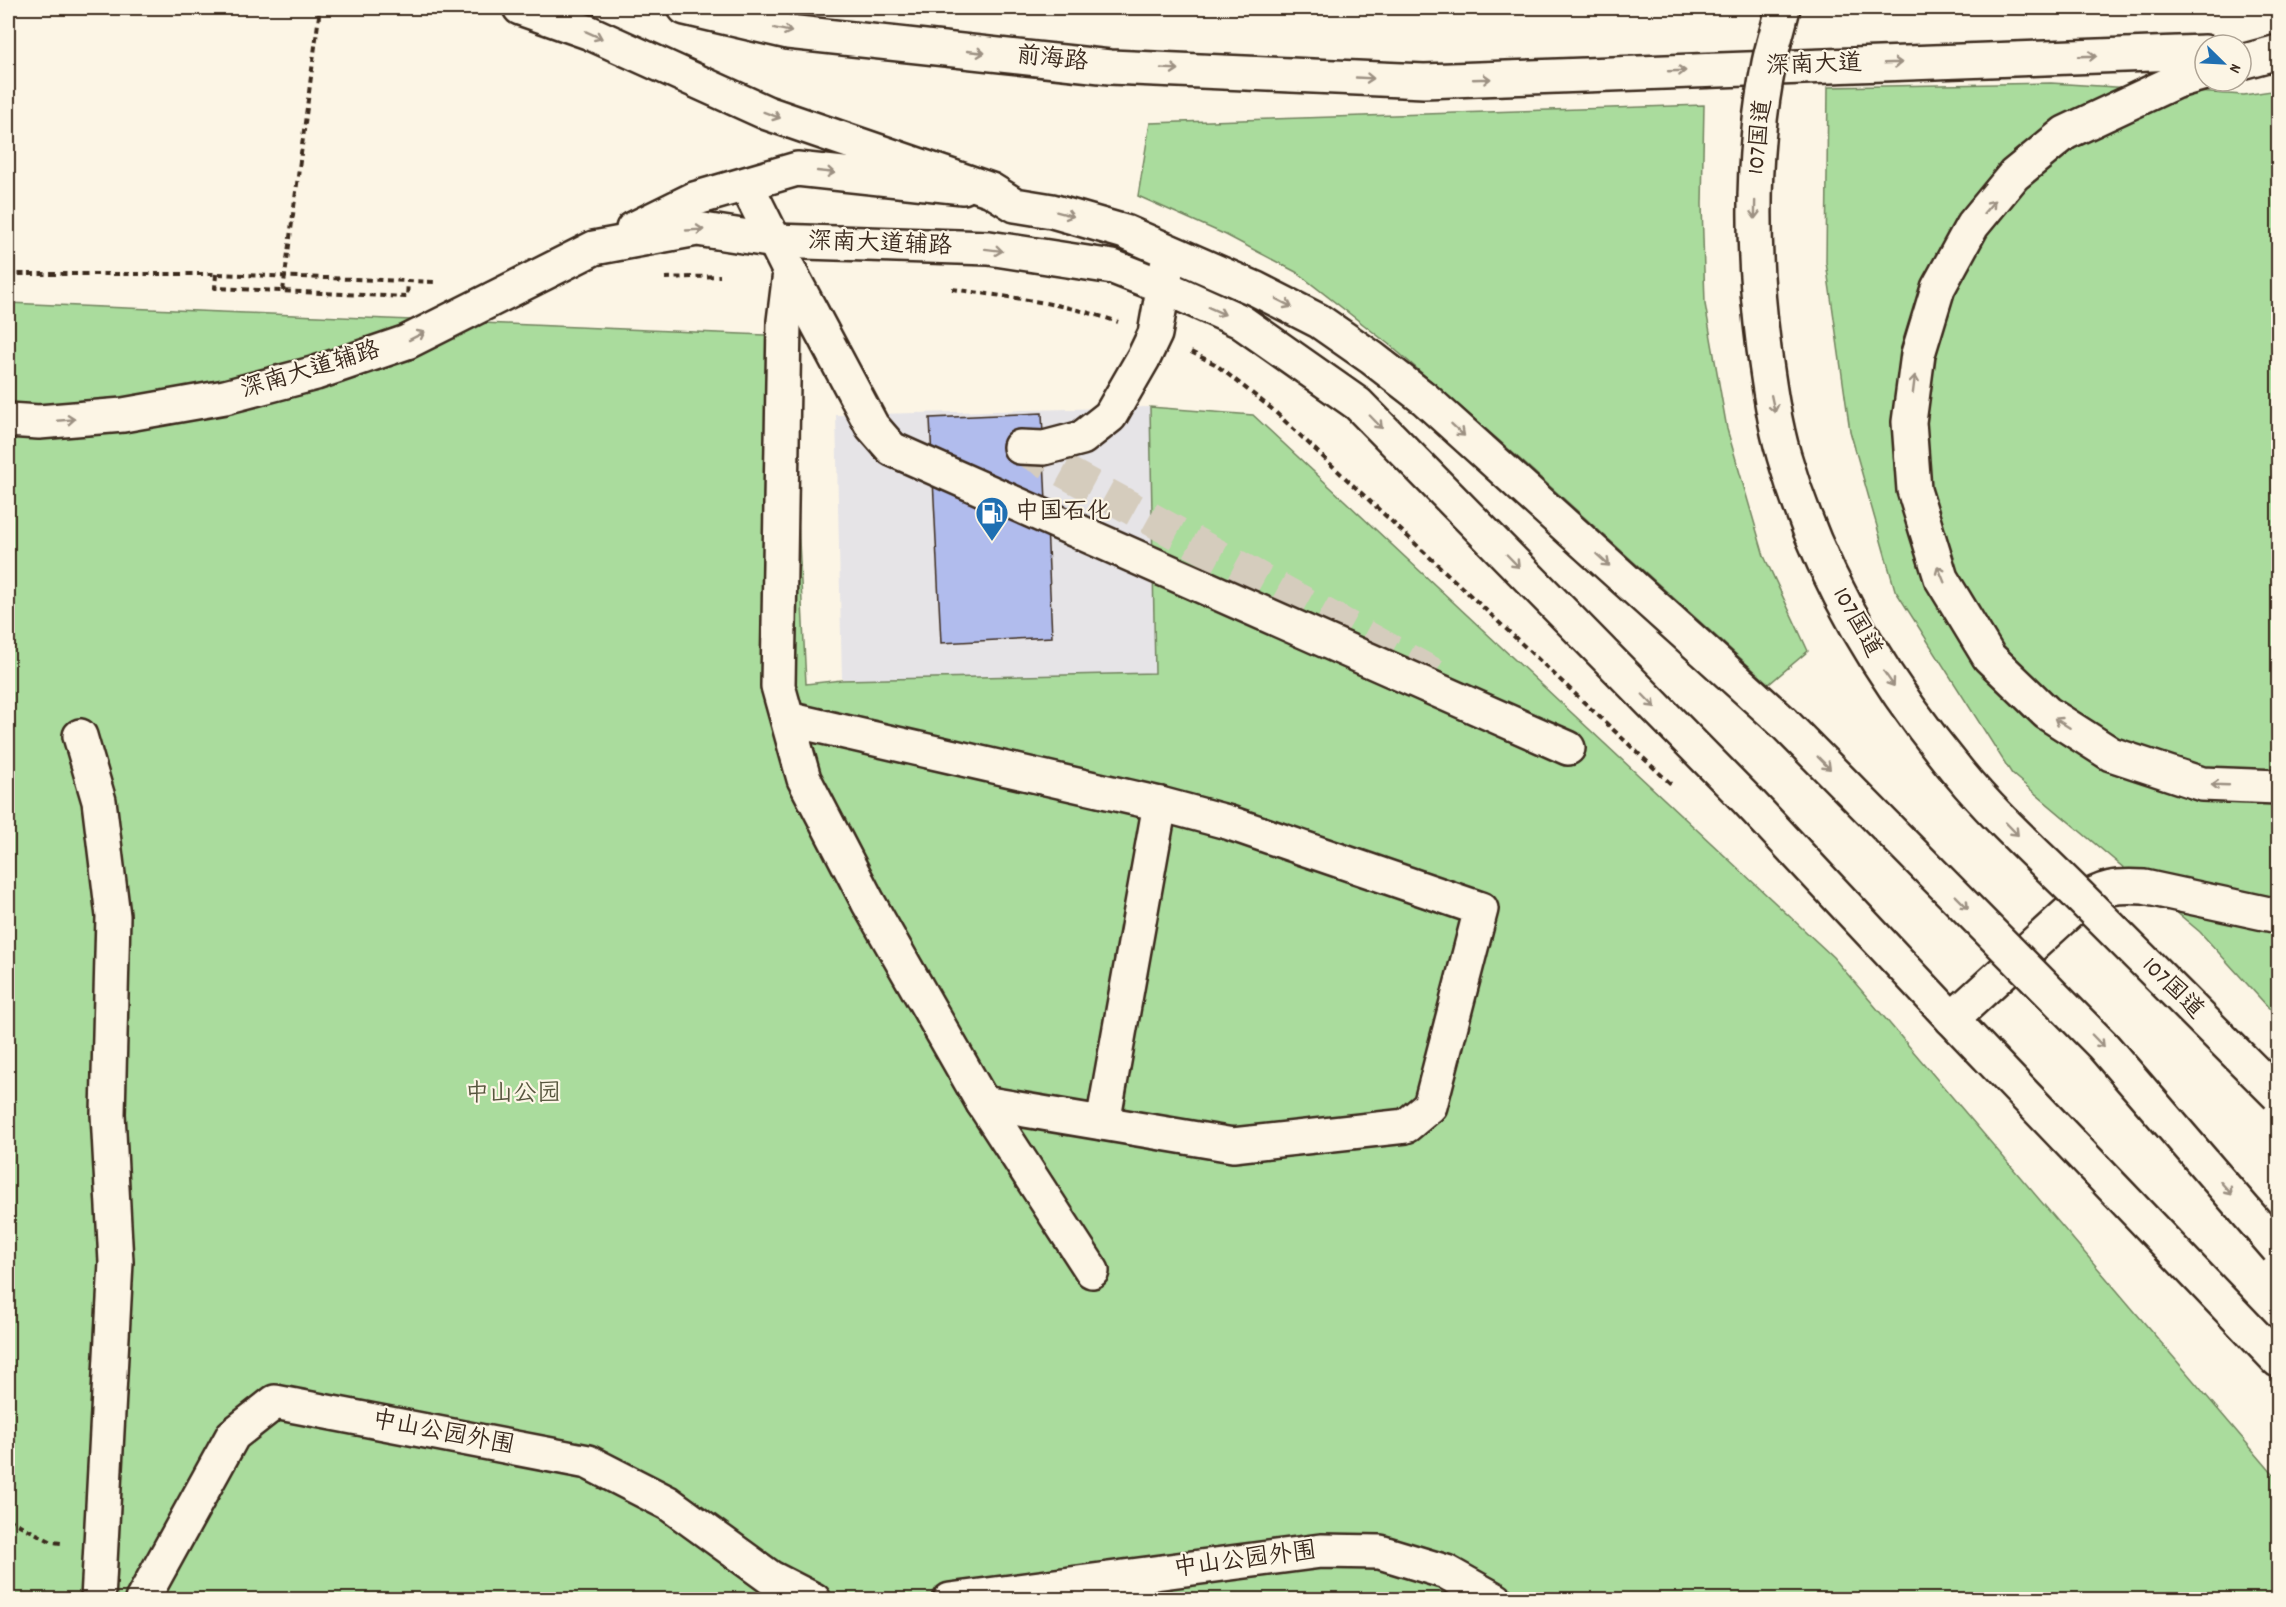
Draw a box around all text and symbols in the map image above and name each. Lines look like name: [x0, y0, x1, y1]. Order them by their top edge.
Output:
one-way arrow: [772, 25, 792, 36]
one-way arrow: [585, 30, 603, 41]
north arrow: [2193, 33, 2253, 93]
street label: 前海路: [1014, 39, 1090, 81]
one-way arrow: [966, 47, 986, 58]
street label: 深南大道: [1765, 47, 1863, 85]
one-way arrow: [2077, 50, 2097, 62]
one-way arrow: [1883, 57, 1903, 69]
text: N: [2222, 60, 2247, 76]
one-way arrow: [1160, 64, 1180, 75]
one-way arrow: [1667, 66, 1687, 77]
one-way arrow: [1355, 73, 1375, 84]
one-way arrow: [1472, 73, 1492, 84]
street label: 107国道: [1740, 98, 1782, 176]
one-way arrow: [762, 110, 781, 121]
one-way arrow: [815, 167, 835, 178]
one-way arrow: [1982, 199, 1995, 215]
one-way arrow: [1749, 200, 1761, 220]
one-way arrow: [1055, 209, 1074, 221]
one-way arrow: [684, 225, 704, 236]
street label: 深南大道辅路: [807, 225, 953, 265]
one-way arrow: [983, 244, 1003, 255]
one-way arrow: [1275, 298, 1293, 310]
one-way arrow: [1208, 306, 1226, 317]
one-way arrow: [408, 330, 426, 341]
street label: 深南大道辅路: [237, 334, 385, 408]
one-way arrow: [1909, 374, 1920, 394]
one-way arrow: [1768, 394, 1779, 413]
one-way arrow: [55, 414, 75, 425]
one-way arrow: [1369, 415, 1383, 430]
one-way arrow: [1451, 423, 1466, 437]
fuel station icon: 中国石化: [974, 495, 1010, 542]
place label: 中国石化: [1015, 496, 1111, 530]
one-way arrow: [1595, 553, 1610, 567]
one-way arrow: [1505, 554, 1520, 569]
one-way arrow: [1934, 565, 1945, 584]
street label: 107国道: [1823, 582, 1889, 664]
one-way arrow: [1883, 670, 1895, 686]
one-way arrow: [1642, 693, 1657, 708]
one-way arrow: [2054, 717, 2071, 729]
one-way arrow: [1817, 756, 1832, 771]
one-way arrow: [2211, 779, 2231, 790]
one-way arrow: [2005, 822, 2019, 837]
one-way arrow: [1955, 894, 1969, 909]
street label: 107国道: [2133, 950, 2211, 1028]
one-way arrow: [2091, 1033, 2105, 1048]
park label: 中山公园: [465, 1078, 561, 1112]
one-way arrow: [2219, 1180, 2233, 1195]
street label: 中山公园外围: [369, 1404, 517, 1464]
street label: 中山公园外围: [1171, 1535, 1319, 1587]

